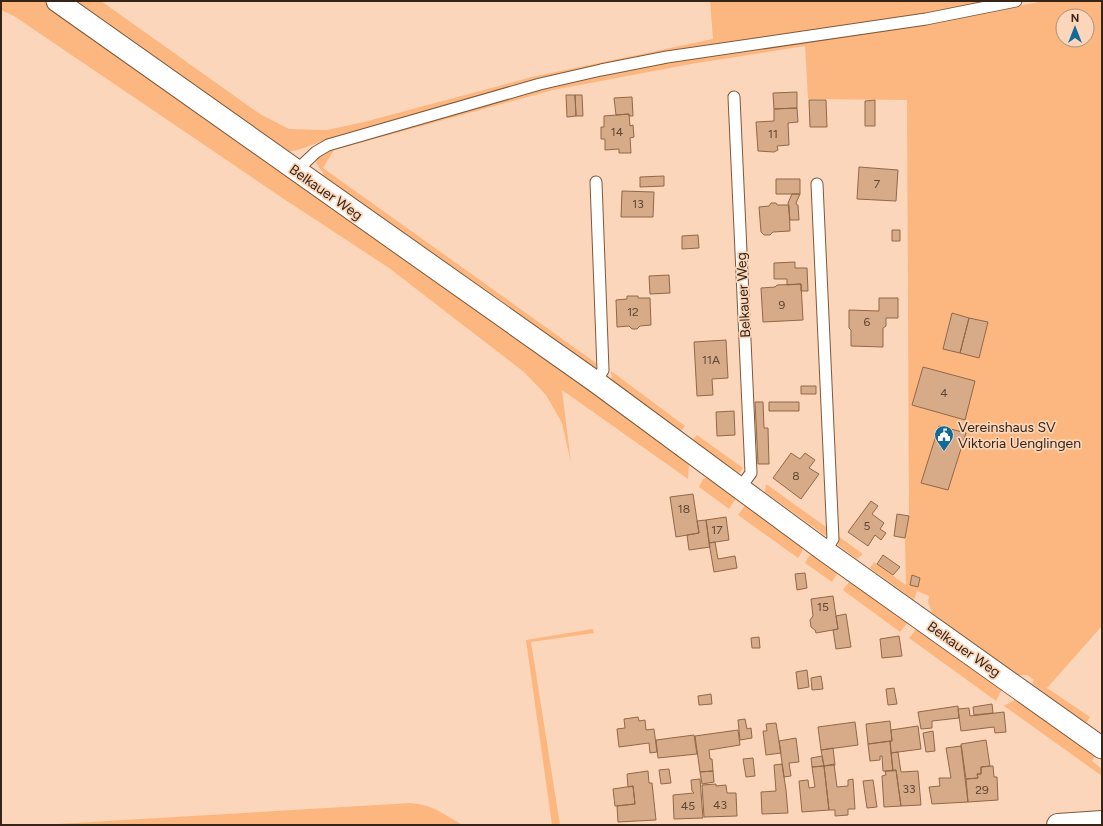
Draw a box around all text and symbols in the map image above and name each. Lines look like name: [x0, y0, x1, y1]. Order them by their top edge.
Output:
north arrow: [1055, 8, 1095, 48]
text: N: [1071, 12, 1079, 25]
house number: 14: [611, 125, 624, 139]
house number: 11: [768, 127, 778, 141]
street label: Belkauer Weg: [286, 161, 366, 224]
house number: 7: [874, 177, 881, 191]
house number: 13: [632, 197, 644, 211]
street label: Belkauer Weg: [733, 252, 754, 338]
house number: 9: [779, 298, 786, 312]
house number: 12: [627, 305, 639, 319]
house number: 6: [864, 315, 871, 329]
house number: 11A: [702, 353, 720, 367]
house number: 4: [940, 386, 948, 400]
place label: Vereinshaus SV Viktoria Uenglingen: [958, 419, 1081, 452]
public building icon: Vereinshaus SV Viktoria Uenglingen: [933, 424, 955, 452]
house number: 8: [792, 469, 800, 483]
house number: 18: [678, 502, 690, 516]
house number: 5: [864, 519, 871, 533]
house number: 17: [711, 523, 723, 537]
house number: 15: [817, 600, 829, 614]
street label: Belkauer Weg: [924, 618, 1004, 681]
house number: 33: [902, 782, 916, 796]
house number: 29: [975, 783, 989, 797]
house number: 43: [713, 798, 727, 812]
house number: 45: [681, 799, 695, 813]

